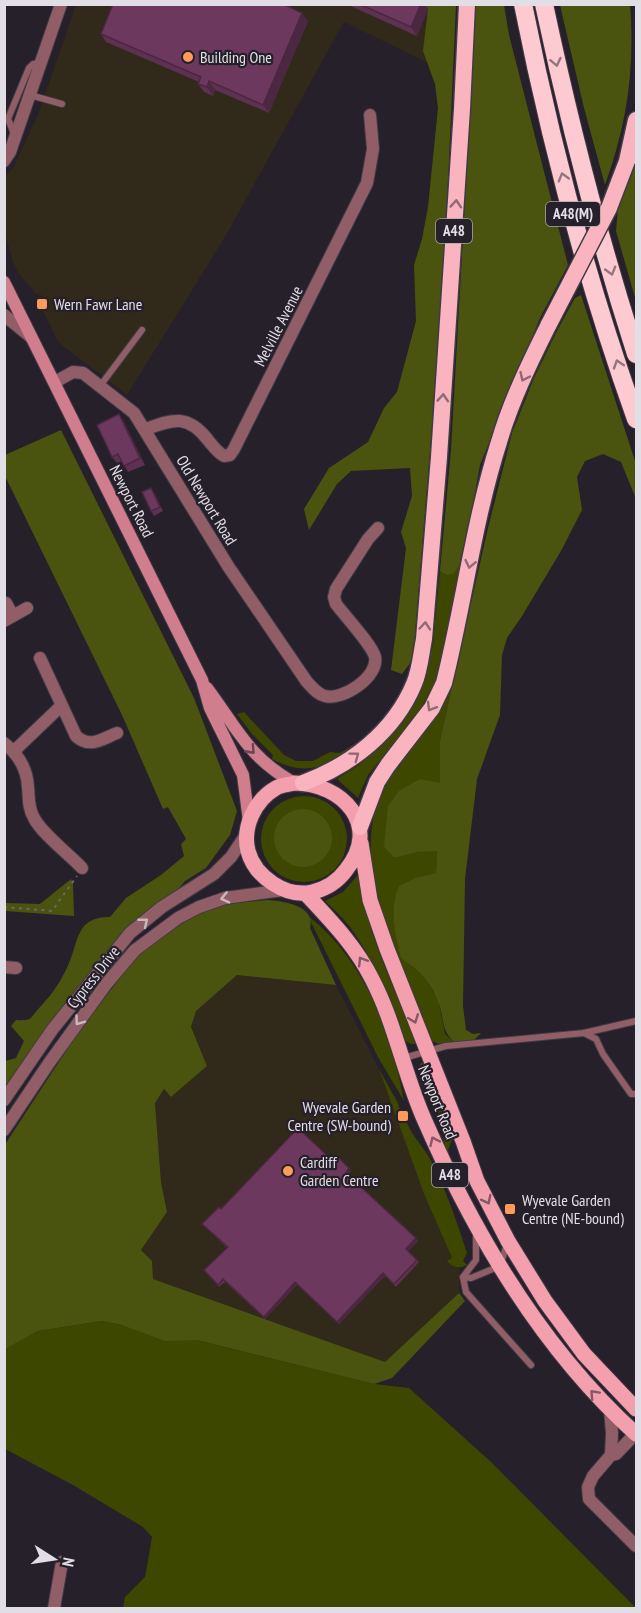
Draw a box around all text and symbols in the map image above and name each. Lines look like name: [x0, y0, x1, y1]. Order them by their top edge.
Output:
place label: Building One: [200, 47, 272, 67]
marker: Building One: [181, 50, 195, 64]
one-way arrow: [549, 56, 562, 66]
one-way arrow: [558, 172, 570, 182]
one-way arrow: [449, 199, 462, 208]
road number: A48(M): [546, 202, 600, 226]
road number: A48: [436, 219, 472, 243]
one-way arrow: [604, 265, 616, 276]
street label: Melville Avenue: [249, 282, 307, 370]
place label: Wern Fawr Lane: [54, 294, 142, 314]
marker: Wern Fawr Lane: [35, 297, 49, 311]
one-way arrow: [613, 359, 625, 370]
one-way arrow: [519, 370, 531, 381]
one-way arrow: [436, 394, 449, 403]
street label: Old Newport Road: [172, 452, 242, 549]
street label: Newport Road: [105, 462, 159, 540]
one-way arrow: [464, 558, 477, 568]
one-way arrow: [418, 621, 431, 630]
one-way arrow: [427, 701, 439, 711]
one-way arrow: [244, 743, 255, 753]
one-way arrow: [348, 753, 359, 764]
one-way arrow: [220, 891, 230, 904]
one-way arrow: [137, 918, 148, 929]
street label: Cypress Drive: [62, 942, 124, 1012]
one-way arrow: [357, 957, 369, 967]
one-way arrow: [407, 1013, 419, 1024]
one-way arrow: [76, 1014, 87, 1025]
street label: Newport Road: [414, 1062, 462, 1142]
place label: Wyevale Garden Centre (SW-bound): [288, 1097, 391, 1135]
marker: Wyevale Garden Centre (SW-bound): [396, 1109, 410, 1123]
one-way arrow: [430, 1137, 442, 1148]
place label: Cardiff Garden Centre: [300, 1152, 379, 1190]
road number: A48: [432, 1163, 468, 1187]
marker: Cardiff Garden Centre: [281, 1164, 295, 1178]
place label: Wyevale Garden Centre (NE-bound): [522, 1190, 624, 1228]
one-way arrow: [479, 1194, 491, 1205]
marker: Wyevale Garden Centre (NE-bound): [503, 1202, 517, 1216]
one-way arrow: [591, 1390, 602, 1401]
north arrow: [24, 1529, 84, 1589]
text: N: [58, 1556, 79, 1568]

